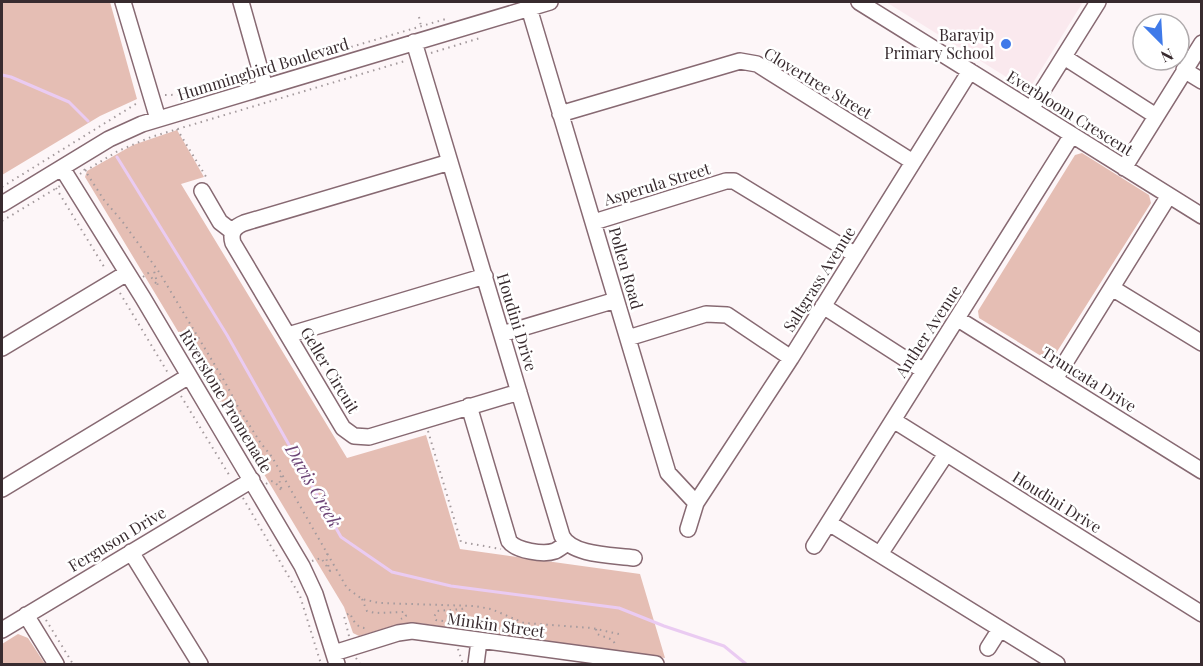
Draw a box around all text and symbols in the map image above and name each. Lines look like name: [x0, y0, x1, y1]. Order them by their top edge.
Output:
north arrow: [1131, 12, 1191, 72]
place label: Barayip Primary School: [884, 24, 994, 63]
street label: Hummingbird Boulevard: [175, 32, 351, 105]
marker: Barayip Primary School: [999, 37, 1013, 51]
street label: Clovertree Street: [760, 42, 876, 123]
text: N: [1157, 44, 1177, 68]
street label: Everbloom Crescent: [1003, 65, 1138, 160]
street label: Asperula Street: [600, 157, 713, 210]
street label: Saltgrass Avenue: [778, 222, 859, 335]
street label: Pollen Road: [605, 224, 648, 312]
street label: Houdini Drive: [493, 270, 542, 373]
street label: Anther Avenue: [889, 281, 965, 382]
street label: Geller Circuit: [296, 323, 365, 417]
street label: Riverstone Promenade: [175, 325, 277, 476]
street label: Truncata Drive: [1038, 341, 1141, 416]
water label: Davis Creek: [280, 438, 348, 532]
street label: Houdini Drive: [1009, 466, 1106, 537]
street label: Ferguson Drive: [64, 501, 169, 576]
street label: Minkin Street: [446, 607, 546, 642]

